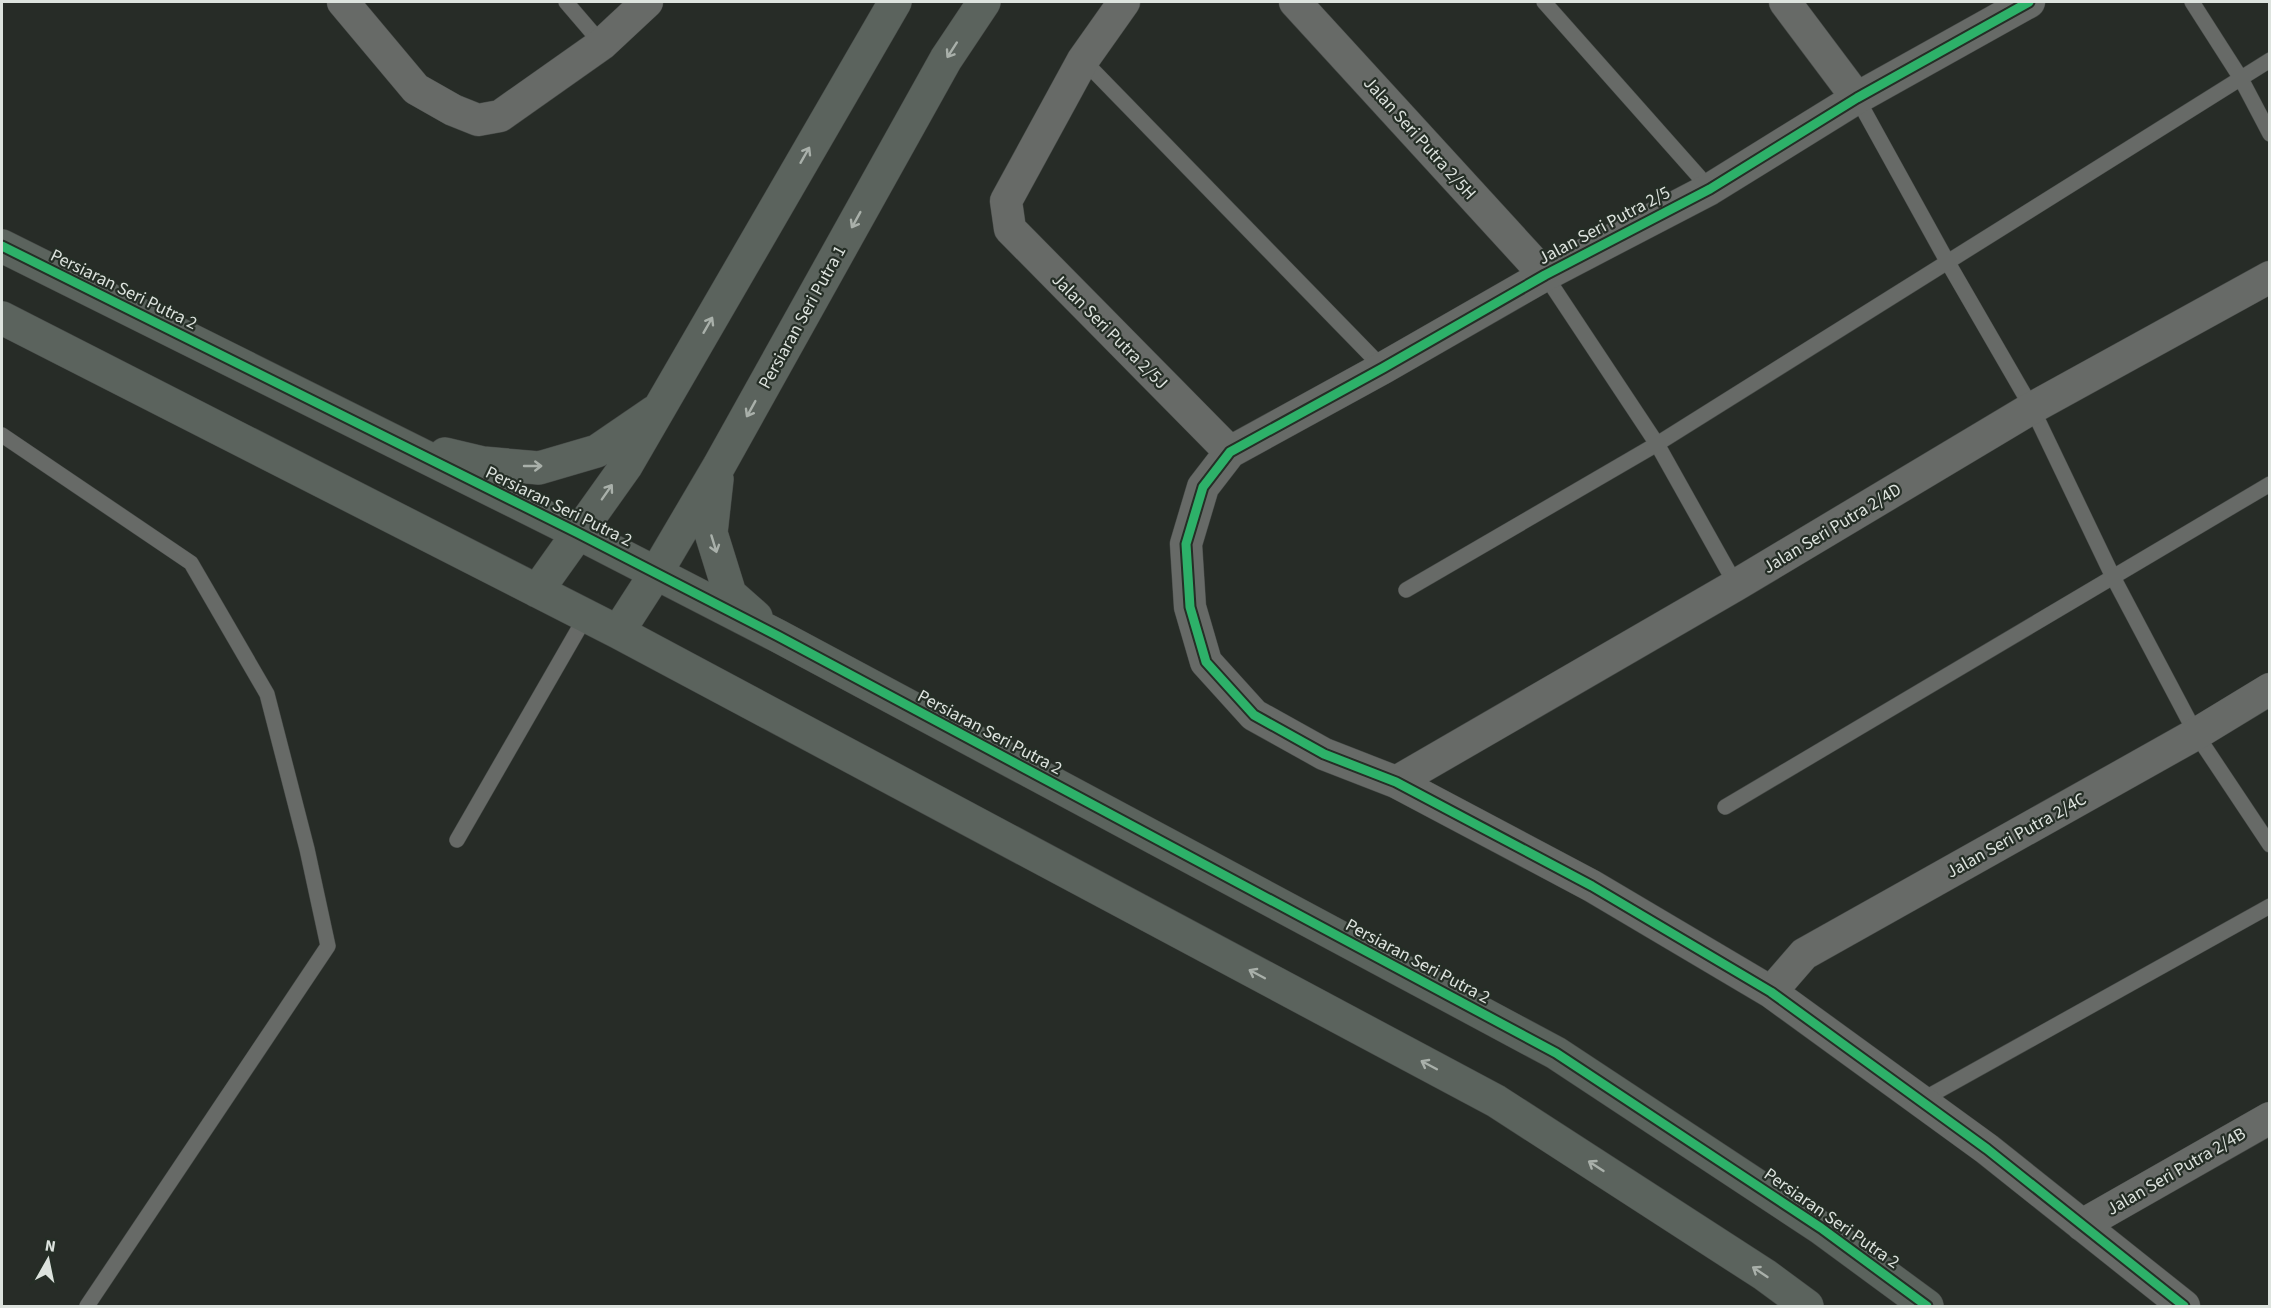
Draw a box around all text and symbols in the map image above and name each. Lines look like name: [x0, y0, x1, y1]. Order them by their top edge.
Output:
one-way arrow: [946, 42, 958, 58]
street label: Jalan Seri Putra 2/5H: [1357, 71, 1482, 205]
one-way arrow: [800, 147, 811, 165]
street label: Jalan Seri Putra 2/5: [1534, 180, 1675, 271]
one-way arrow: [850, 211, 862, 228]
street label: Persiaran Seri Putra 1: [753, 241, 852, 394]
street label: Persiaran Seri Putra 2: [46, 243, 201, 336]
street label: Jalan Seri Putra 2/5J: [1046, 268, 1173, 395]
one-way arrow: [702, 317, 714, 334]
one-way arrow: [745, 399, 756, 417]
street label: Persiaran Seri Putra 2: [481, 460, 636, 553]
one-way arrow: [523, 460, 542, 472]
street label: Jalan Seri Putra 2/4D: [1758, 477, 1906, 580]
one-way arrow: [601, 484, 614, 500]
one-way arrow: [710, 534, 721, 553]
street label: Persiaran Seri Putra 2: [913, 684, 1067, 781]
street label: Jalan Seri Putra 2/4C: [1942, 787, 2091, 884]
street label: Persiaran Seri Putra 2: [1341, 913, 1495, 1010]
one-way arrow: [1249, 968, 1266, 980]
one-way arrow: [1421, 1059, 1439, 1071]
street label: Jalan Seri Putra 2/4B: [2102, 1121, 2250, 1221]
one-way arrow: [1588, 1160, 1605, 1172]
street label: Persiaran Seri Putra 2: [1759, 1162, 1905, 1275]
north arrow: [18, 1230, 78, 1290]
text: N: [43, 1234, 57, 1258]
one-way arrow: [1752, 1266, 1768, 1278]

